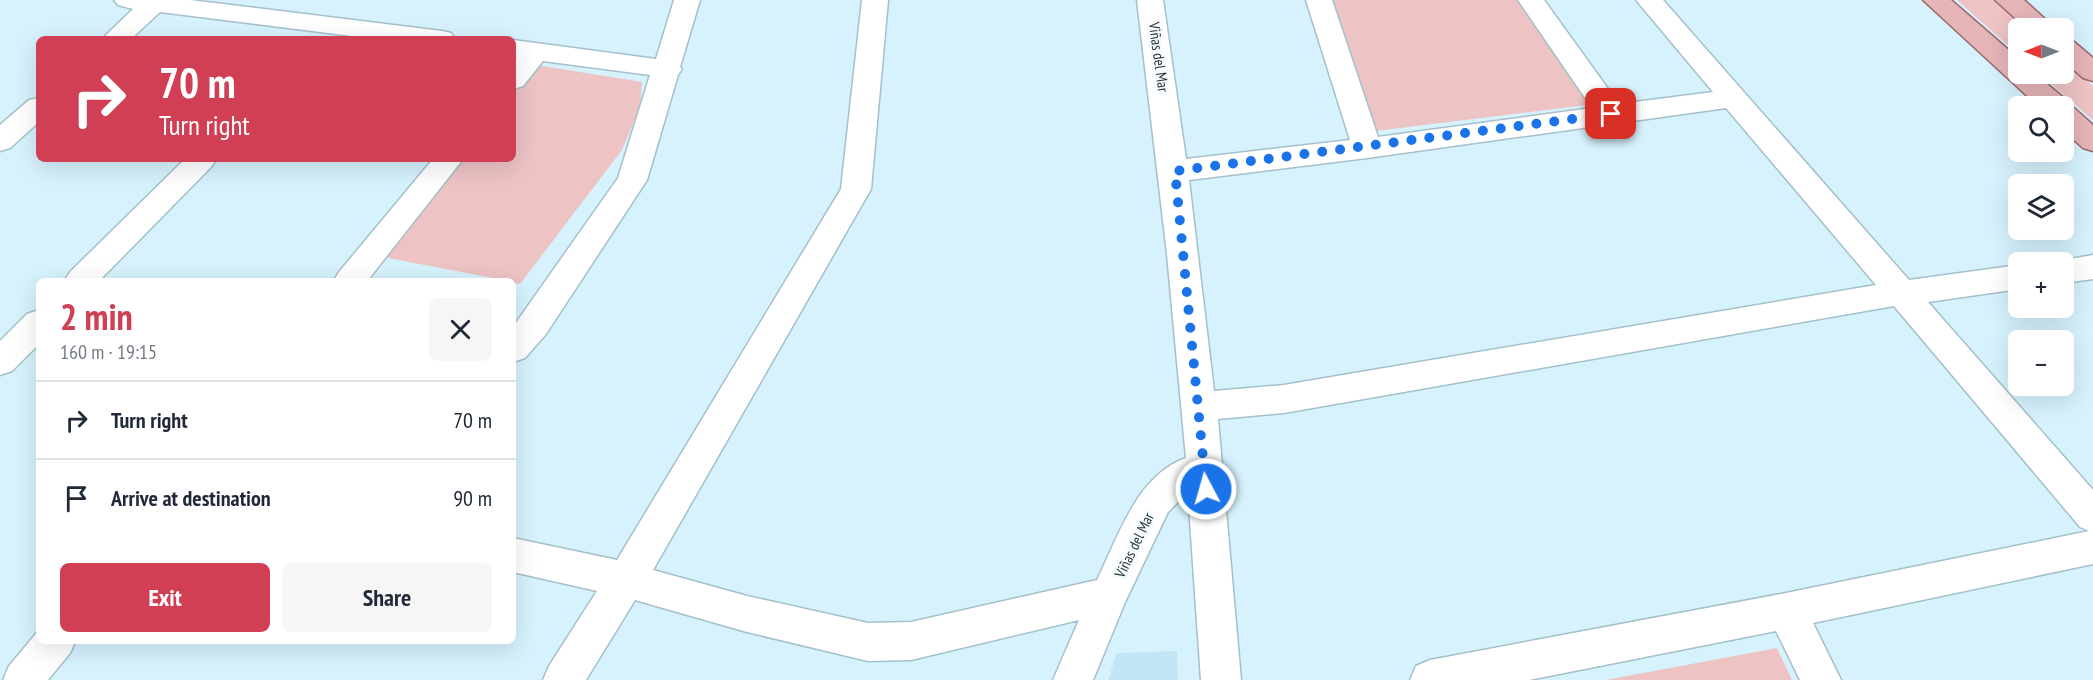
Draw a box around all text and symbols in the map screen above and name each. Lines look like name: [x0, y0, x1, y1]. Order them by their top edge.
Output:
north arrow: [2008, 18, 2074, 84]
map controls: [2008, 18, 2074, 396]
street label: Viñas del Mar: [1145, 20, 1173, 94]
text: 70 m: [159, 55, 236, 110]
icon: right: [60, 60, 138, 138]
pin: [1585, 88, 1636, 139]
button: search: [2008, 96, 2074, 162]
icon: arrive: [1594, 97, 1627, 130]
text: Turn right: [159, 108, 250, 142]
button: layers: [2008, 174, 2074, 240]
button: +: [2008, 252, 2074, 318]
text: 2 min: [60, 293, 133, 340]
button: close: [429, 298, 492, 361]
button: −: [2008, 330, 2074, 396]
text: 160 m · 19:15: [60, 339, 157, 365]
icon: right: [60, 404, 93, 437]
text: Turn right: [111, 406, 188, 434]
text: 70 m: [453, 406, 492, 434]
position arrow: [1174, 457, 1238, 521]
icon: arrive: [60, 482, 93, 515]
text: Arrive at destination: [111, 484, 271, 512]
text: 90 m: [453, 484, 492, 512]
street label: Viñas del Mar: [1110, 509, 1158, 582]
button: Exit: [60, 563, 270, 632]
button: Share: [282, 563, 492, 632]

